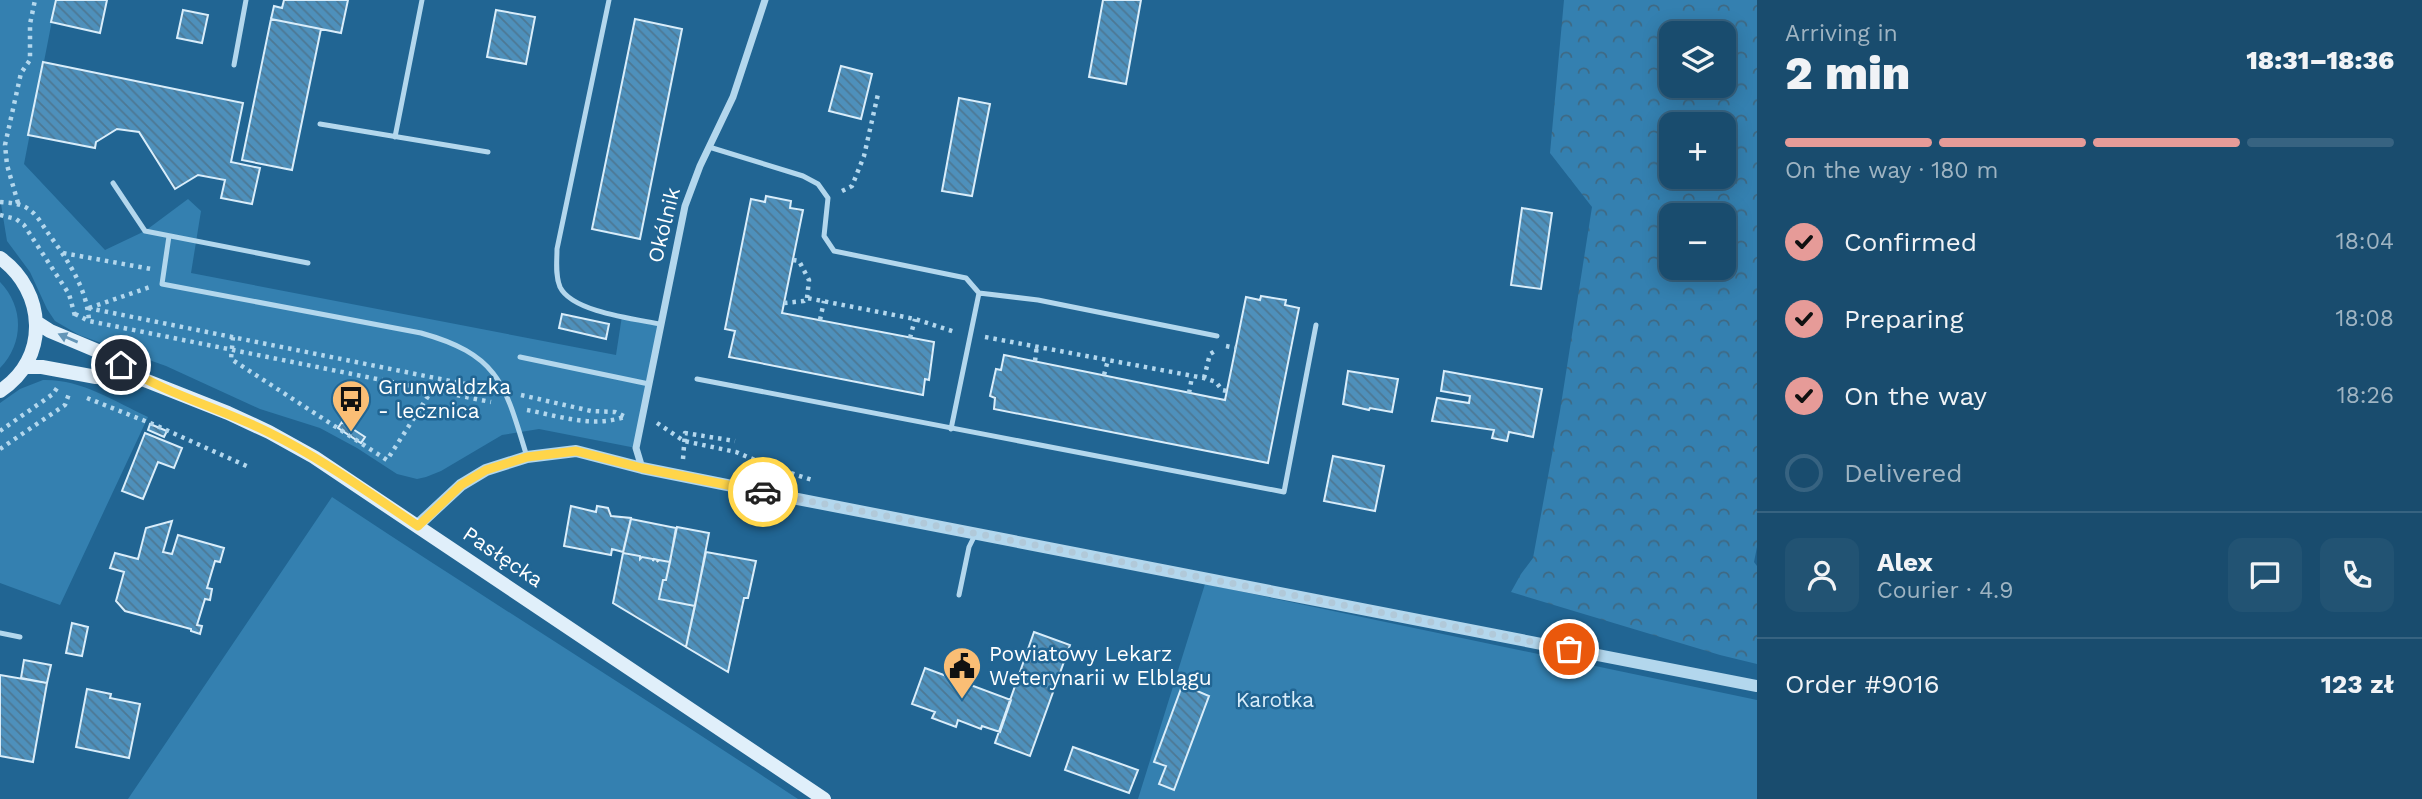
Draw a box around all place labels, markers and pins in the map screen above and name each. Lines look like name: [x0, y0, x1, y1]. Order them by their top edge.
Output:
pin: [91, 335, 151, 395]
place label: Grunwaldzka - lecznica: [378, 374, 511, 423]
bus stop icon: Grunwaldzka - lecznica: [330, 378, 372, 433]
pin: [1539, 619, 1599, 679]
place label: Powiatowy Lekarz Weterynarii w Elblągu: [989, 641, 1212, 690]
public building icon: Powiatowy Lekarz Weterynarii w Elblągu: [941, 645, 983, 700]

